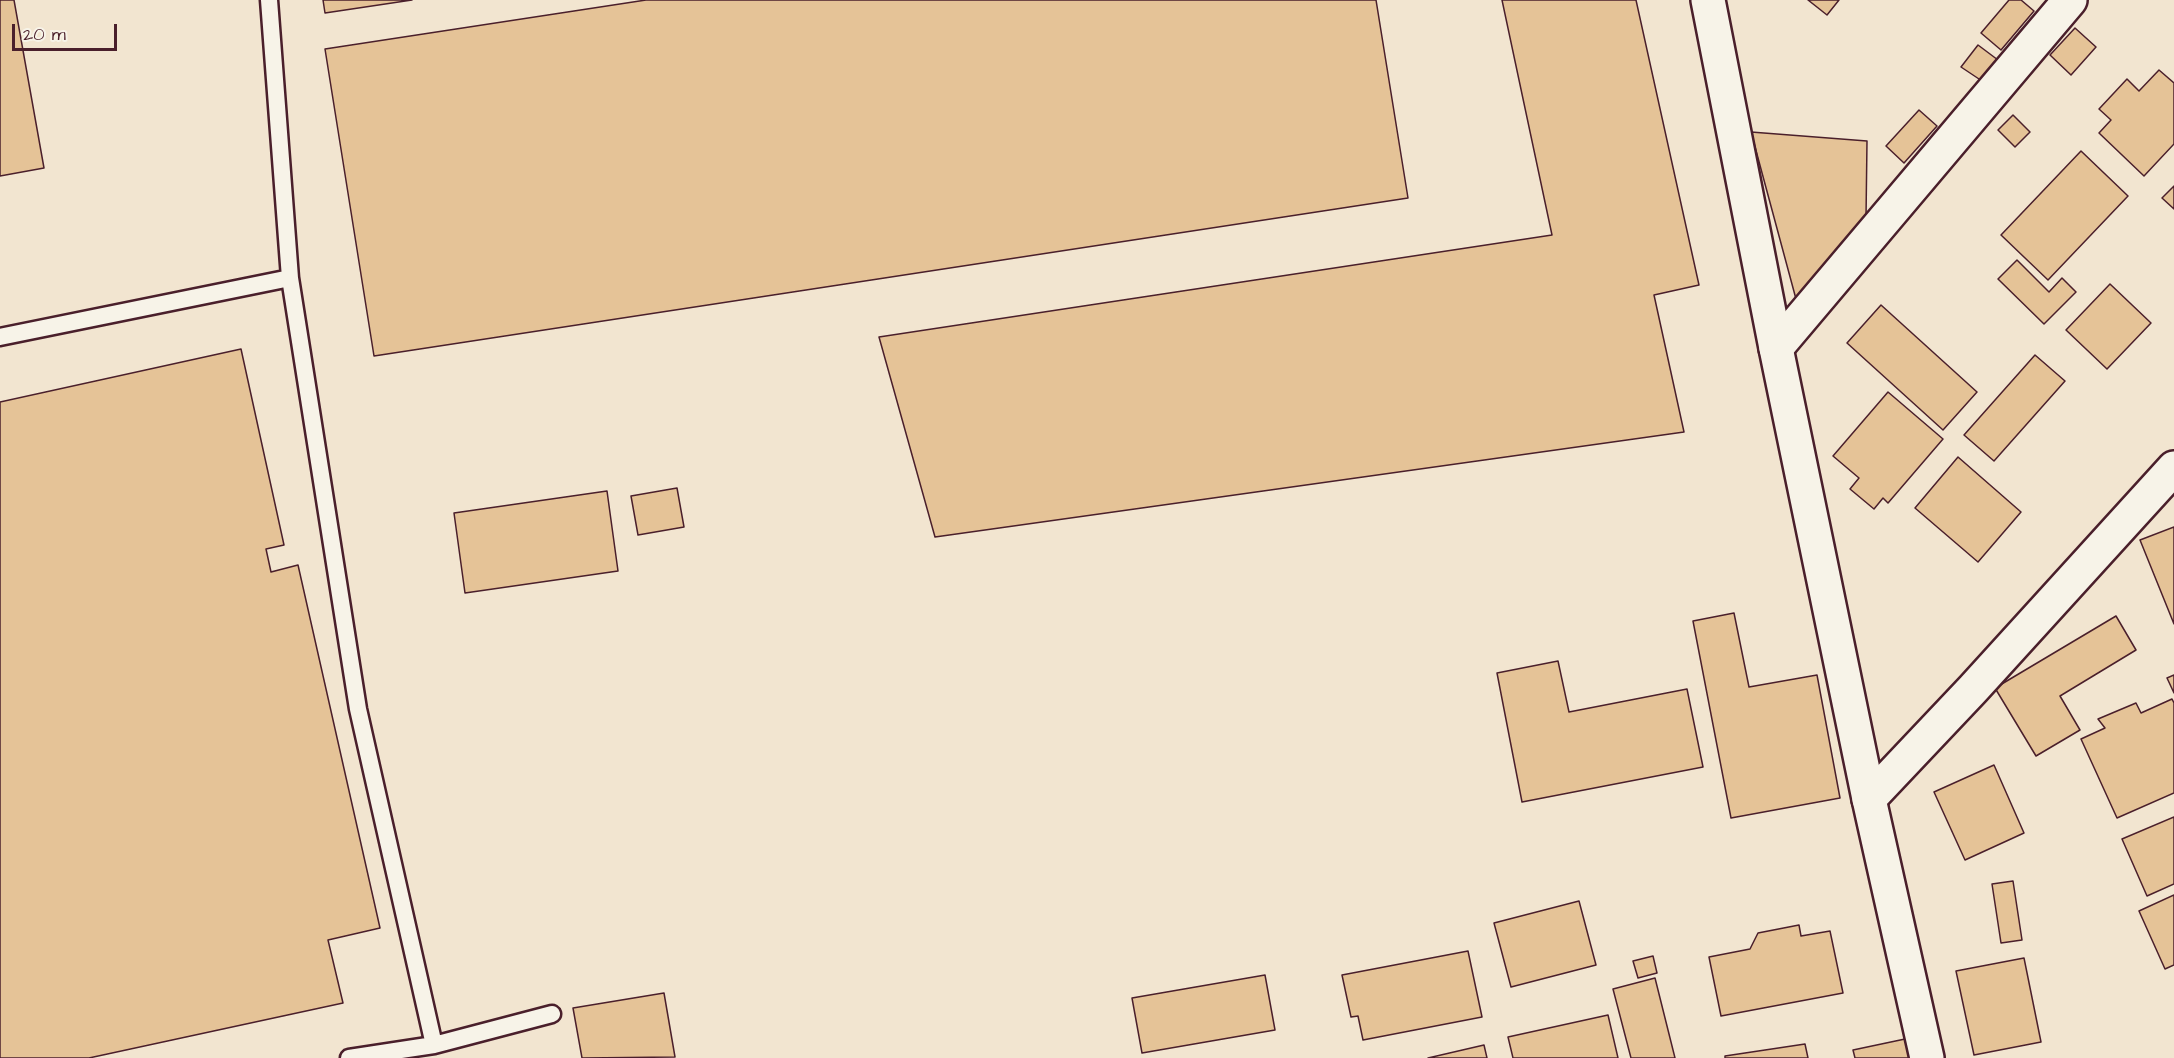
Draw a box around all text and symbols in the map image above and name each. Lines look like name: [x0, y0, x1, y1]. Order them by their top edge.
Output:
scale bar: [15, 12, 120, 50]
text: 20 m: [23, 22, 66, 47]

